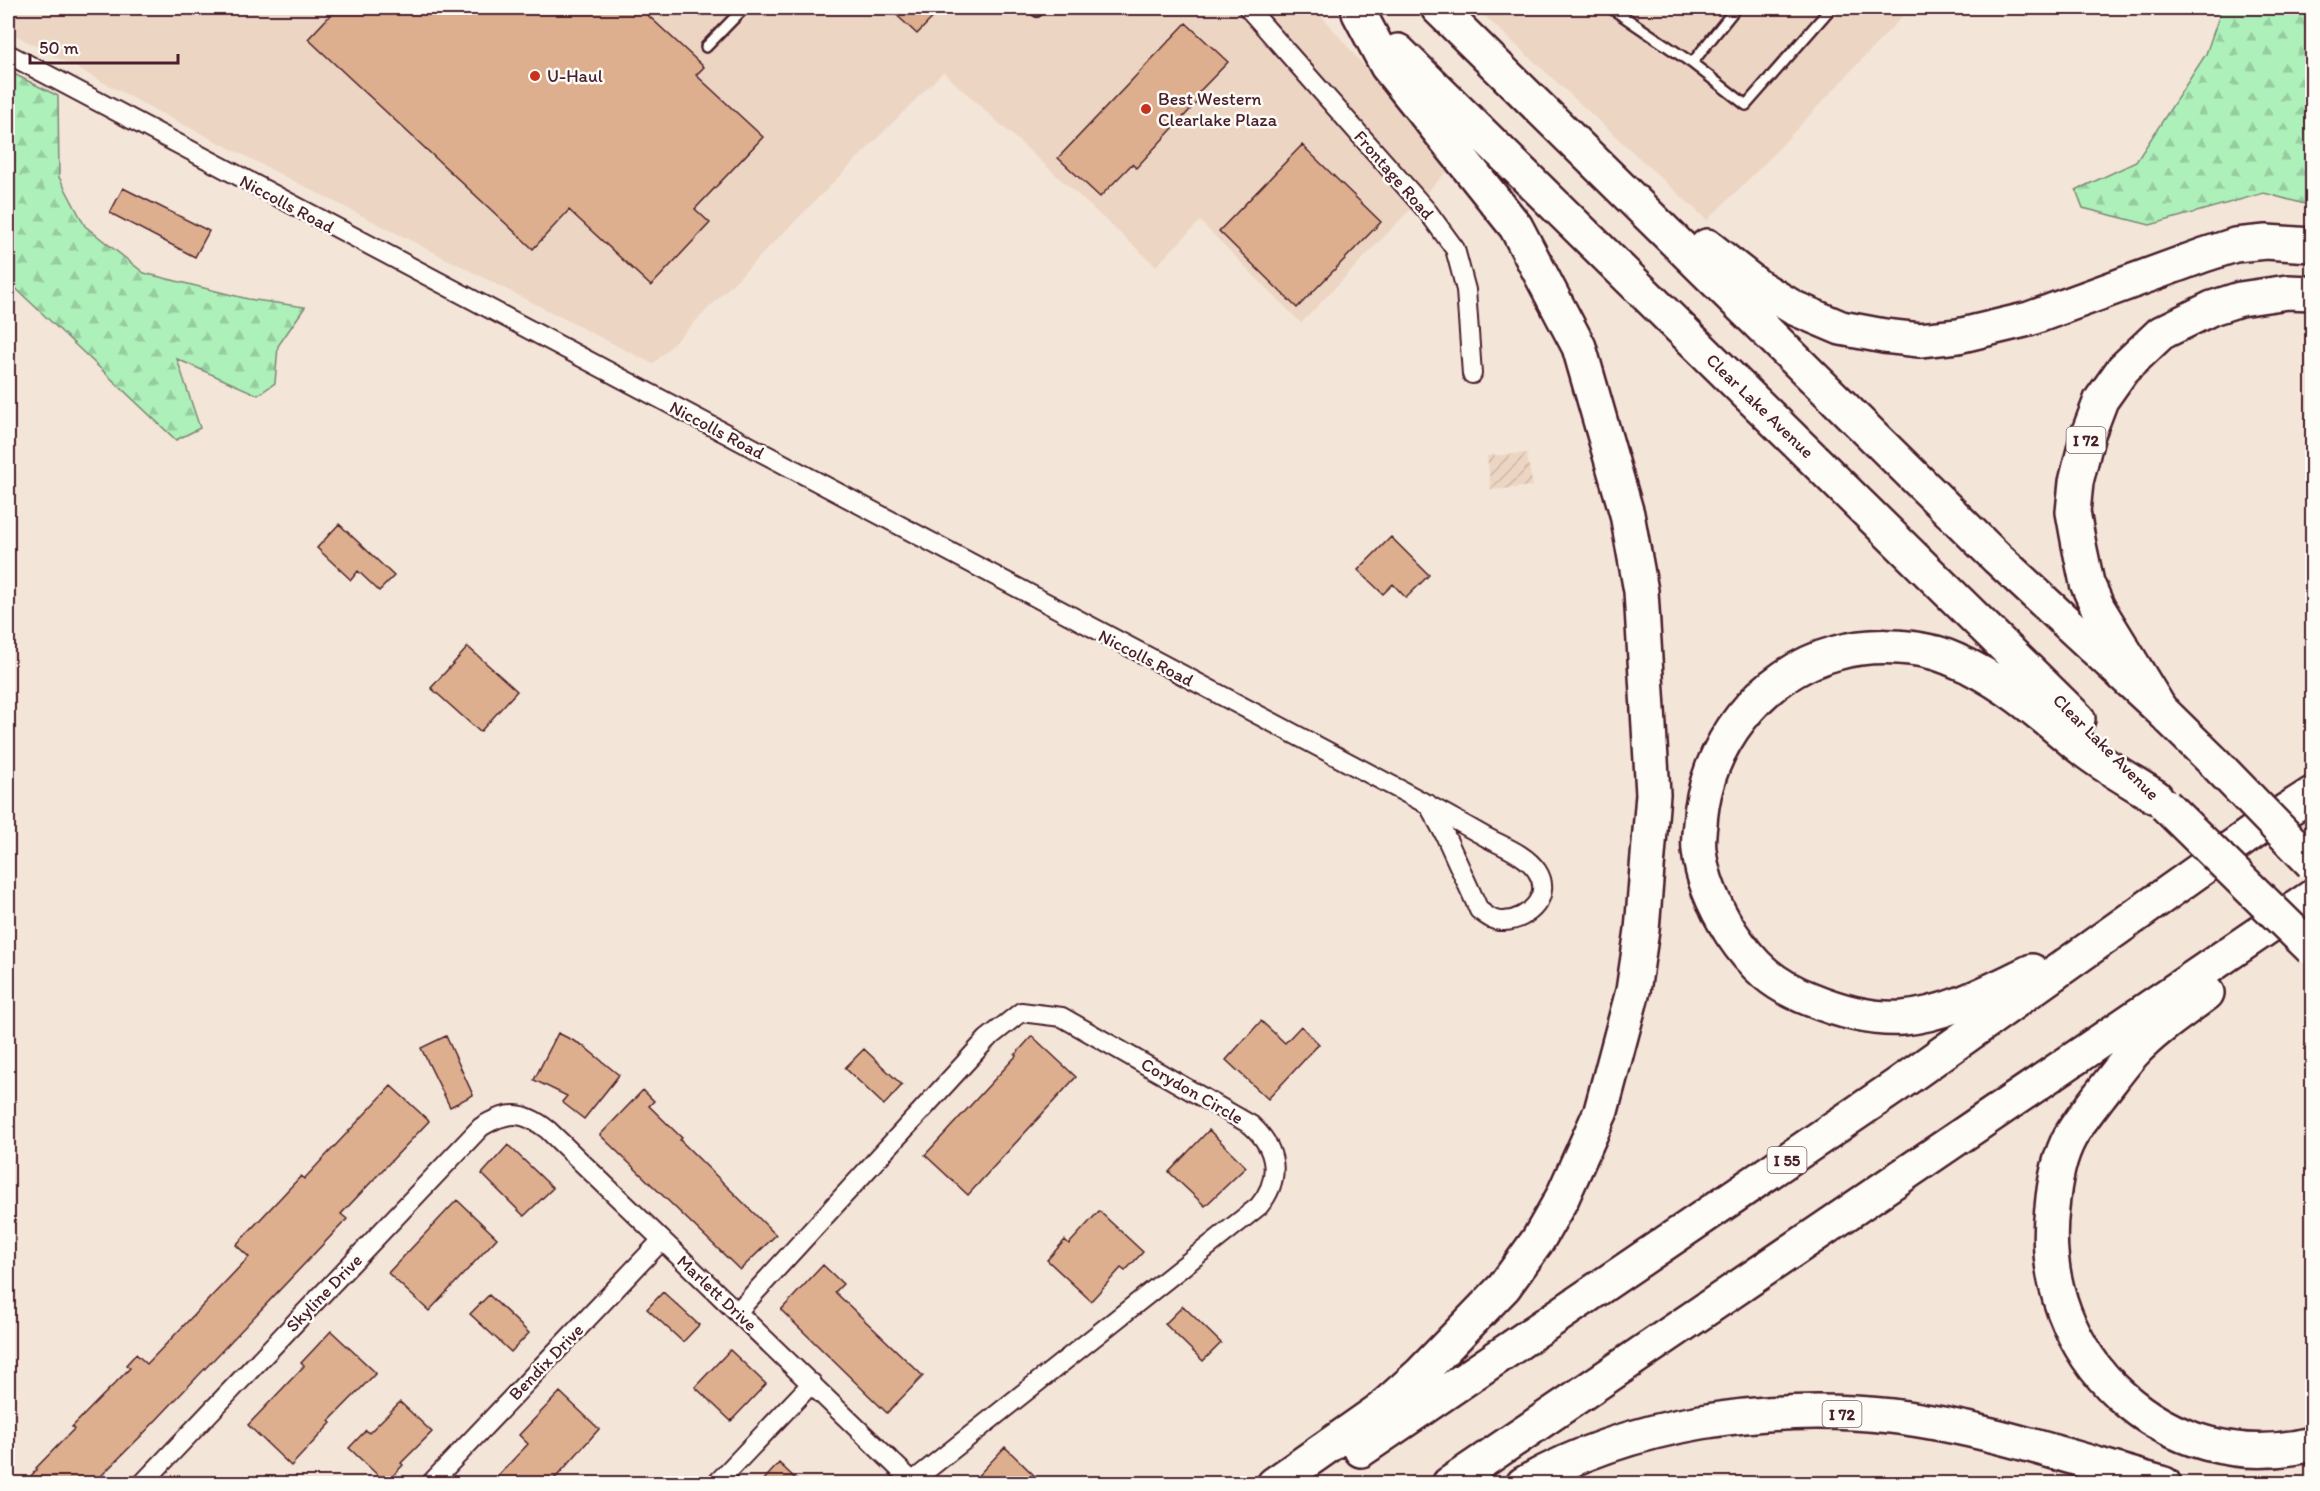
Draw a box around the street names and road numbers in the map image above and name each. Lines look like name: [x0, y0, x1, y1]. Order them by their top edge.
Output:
street label: Frontage Road: [1349, 126, 1439, 224]
street label: Niccolls Road: [236, 170, 338, 238]
street label: Clear Lake Avenue: [1701, 349, 1819, 463]
street label: Niccolls Road: [666, 396, 768, 464]
road number: I 72: [2066, 427, 2106, 453]
street label: Niccolls Road: [1095, 625, 1197, 691]
street label: Clear Lake Avenue: [2048, 689, 2164, 805]
street label: Corydon Circle: [1137, 1053, 1247, 1129]
road number: I 55: [1768, 1147, 1806, 1173]
street label: Skyline Drive: [281, 1249, 367, 1337]
street label: Marlett Drive: [672, 1250, 762, 1336]
street label: Bendix Drive: [504, 1319, 588, 1405]
road number: I 72: [1822, 1401, 1862, 1427]

